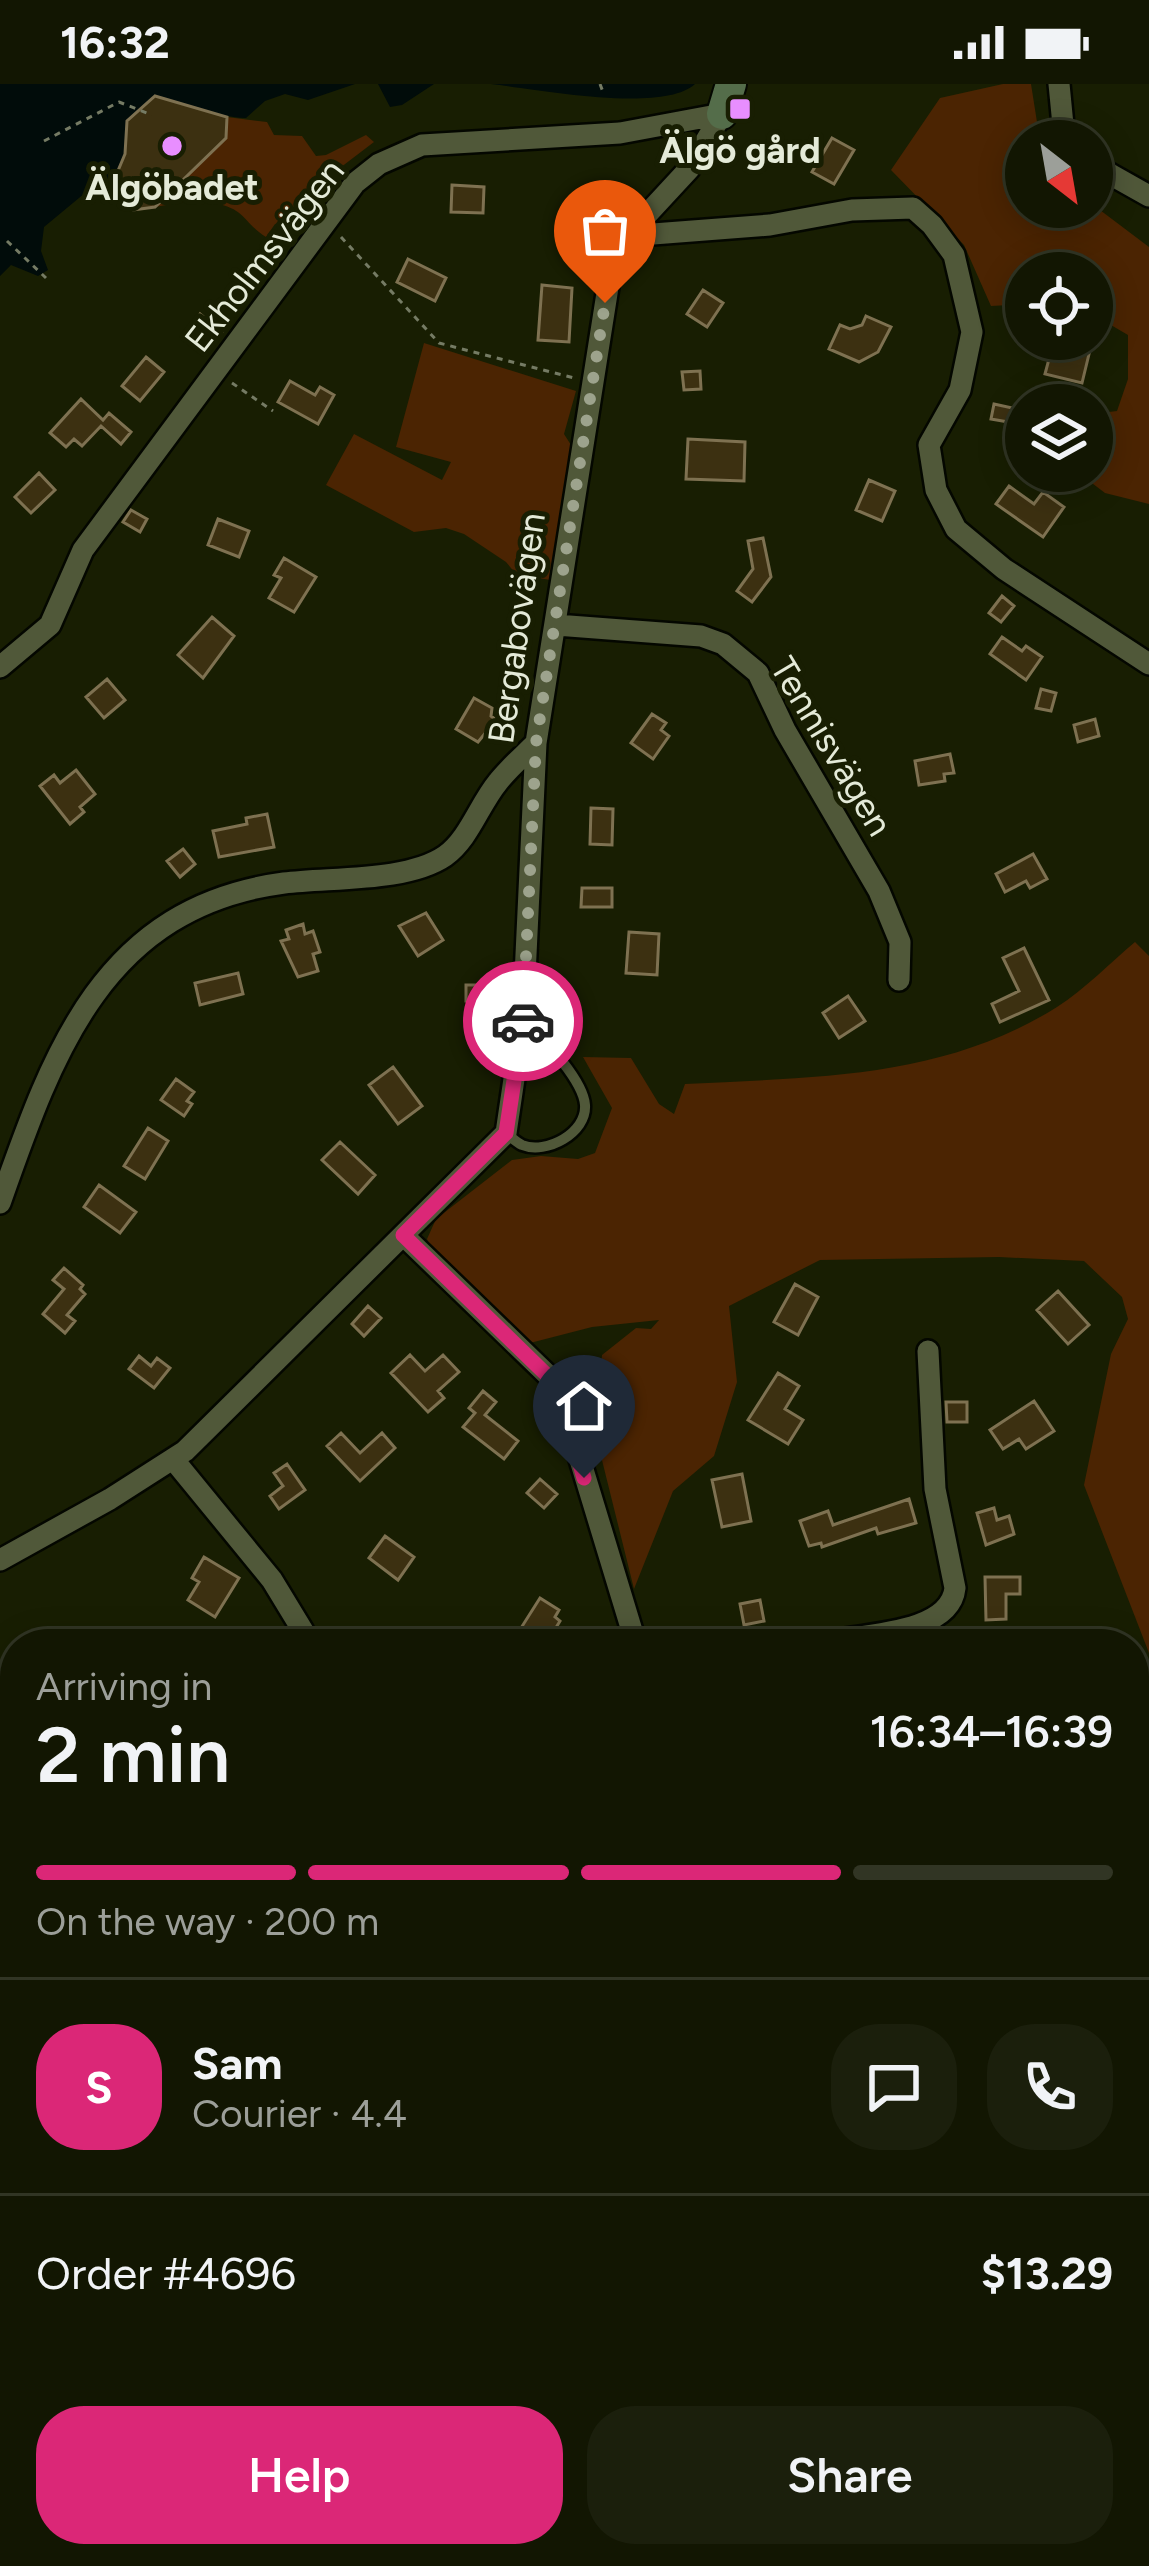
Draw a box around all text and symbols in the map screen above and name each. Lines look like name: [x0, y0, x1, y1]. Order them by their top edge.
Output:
text: 16:32: [60, 15, 170, 69]
marker: Älgö gård: [727, 96, 753, 122]
north arrow: [1005, 120, 1113, 228]
map controls: [1005, 120, 1113, 492]
place label: Älgö gård: [659, 128, 821, 172]
marker: Älgöbadet: [159, 133, 185, 159]
street label: Ekholmsvägen: [176, 150, 353, 360]
place label: Älgöbadet: [85, 165, 259, 209]
pin: [554, 180, 656, 303]
icon: bag: [572, 198, 638, 264]
button: locate: [1005, 252, 1113, 360]
button: layers: [1005, 384, 1113, 492]
street label: Bergabovägen: [479, 510, 554, 746]
street label: Tennisvägen: [761, 649, 902, 843]
courier: [463, 961, 583, 1081]
icon: car: [490, 988, 556, 1054]
pin: [533, 1355, 635, 1478]
icon: home: [551, 1373, 617, 1439]
text: Arriving in: [36, 1663, 212, 1710]
text: 16:34–16:39: [870, 1704, 1113, 1758]
text: 2 min: [36, 1708, 230, 1802]
text: On the way · 200 m: [36, 1898, 379, 1945]
button: chat: [831, 2024, 957, 2150]
button: phone: [987, 2024, 1113, 2150]
text: Sam: [192, 2036, 283, 2090]
text: S: [85, 2060, 113, 2114]
text: Courier · 4.4: [192, 2090, 407, 2137]
text: Order #4696: [36, 2246, 296, 2300]
text: $13.29: [981, 2246, 1113, 2300]
button: Help: [36, 2406, 563, 2544]
button: Share: [587, 2406, 1113, 2544]

